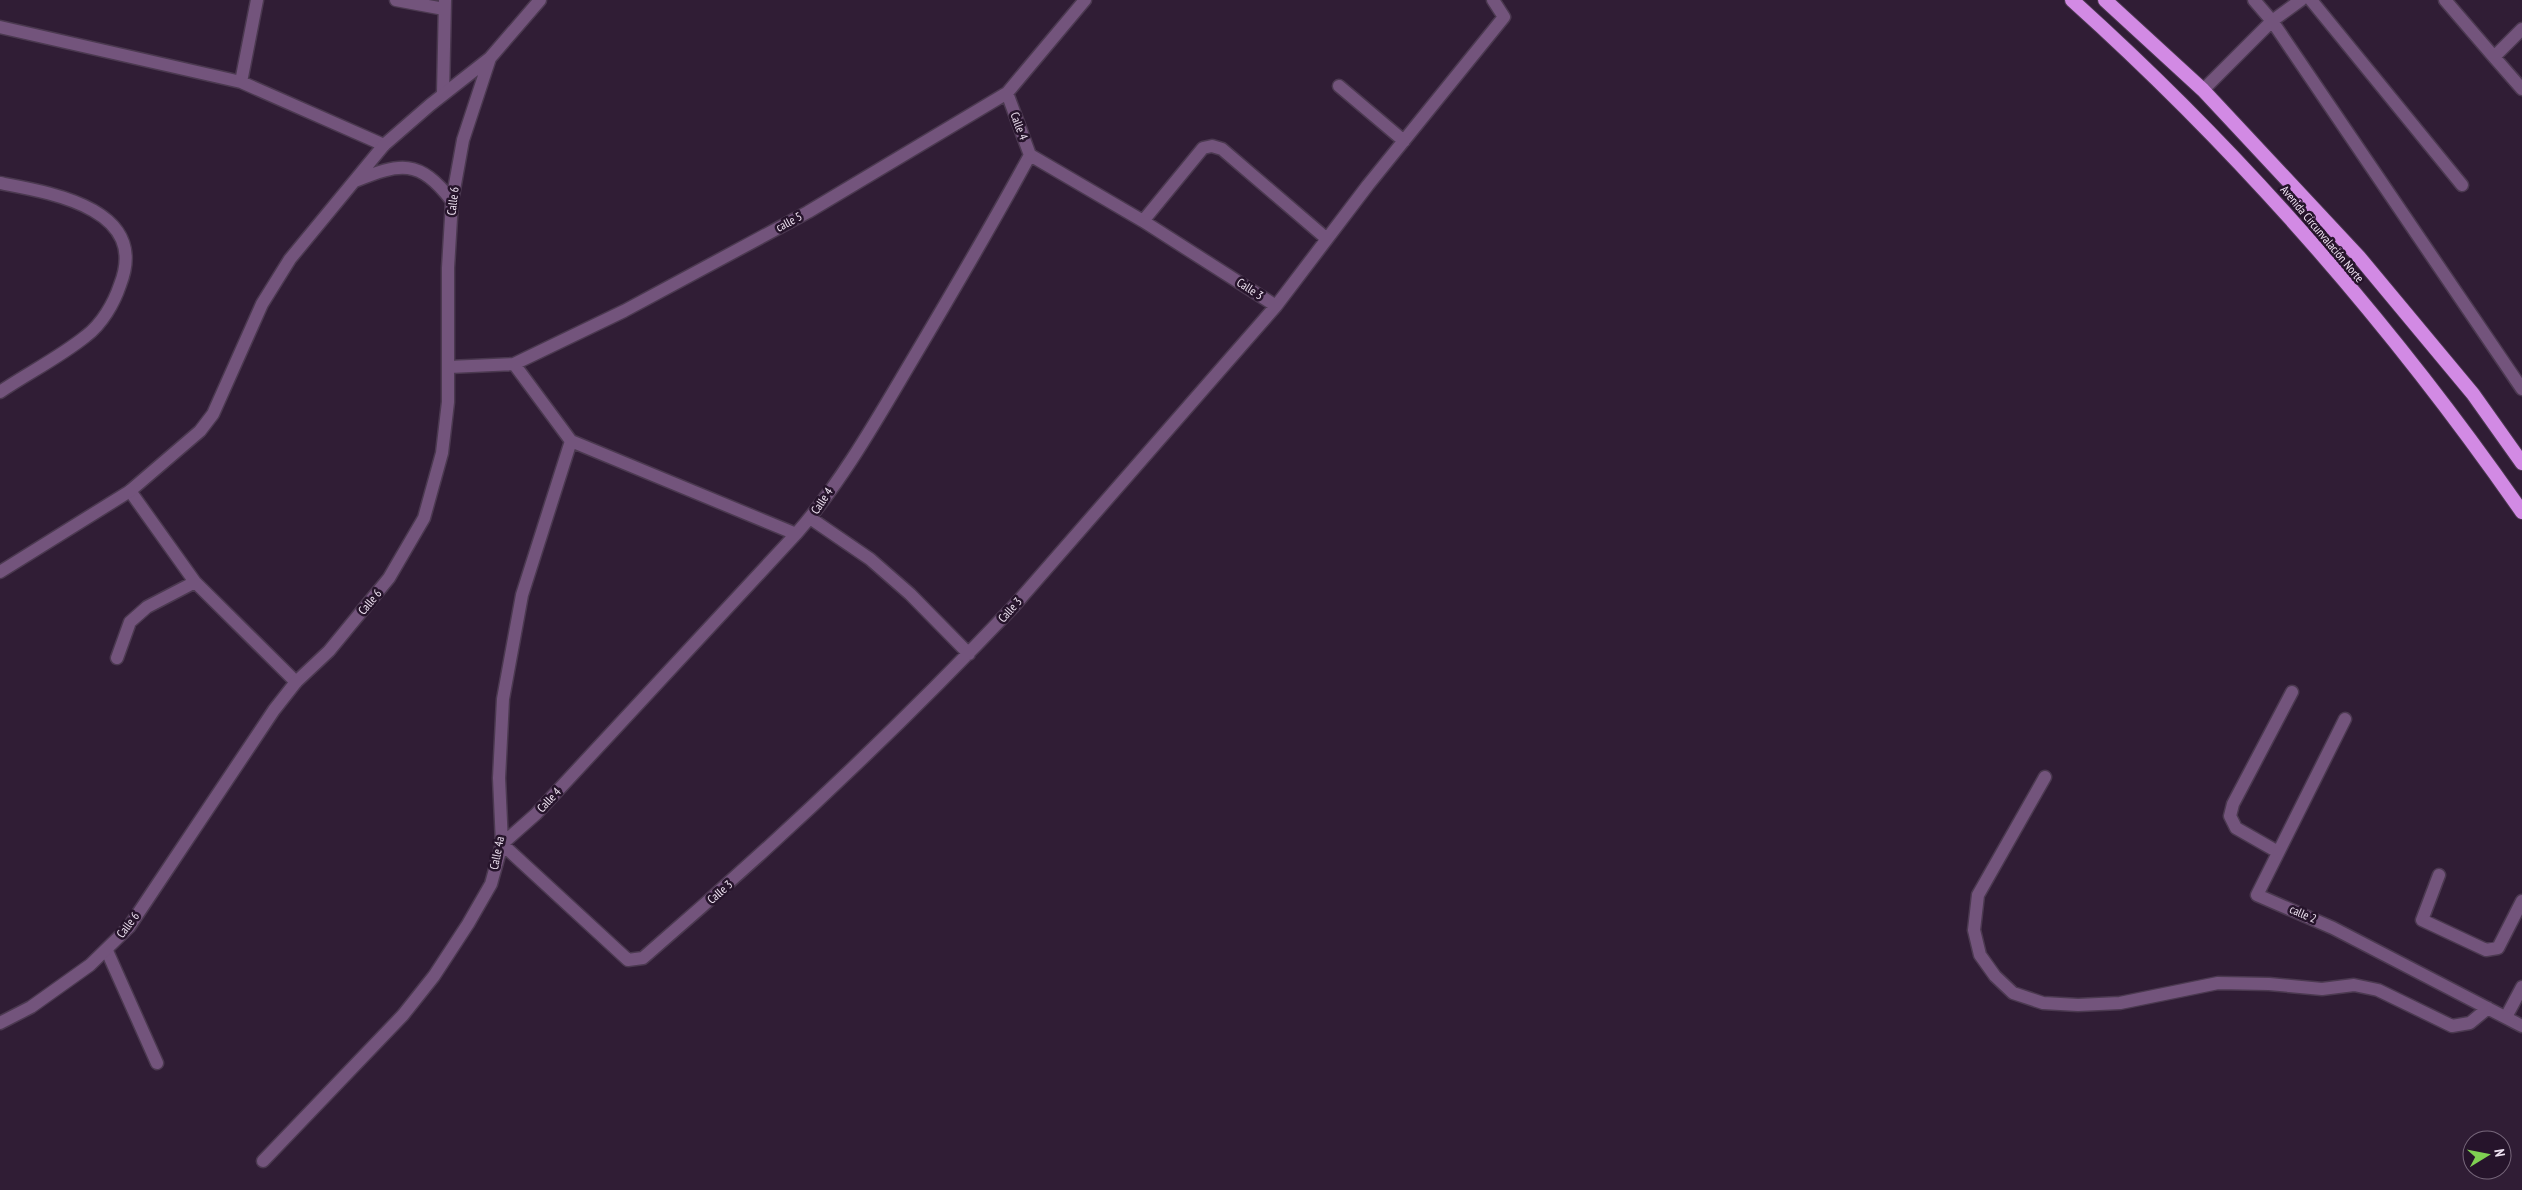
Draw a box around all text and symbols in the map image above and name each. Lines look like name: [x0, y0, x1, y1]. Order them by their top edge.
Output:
street label: Calle 4: [1007, 110, 1032, 142]
street label: Avenida Circunvalación Norte: [2278, 182, 2367, 285]
street label: Calle 6: [443, 186, 462, 216]
street label: calle 5: [773, 208, 804, 235]
street label: Calle 3: [1234, 274, 1266, 303]
street label: Calle 4: [807, 484, 836, 517]
street label: Calle 6: [355, 586, 385, 617]
street label: Calle 3: [994, 594, 1025, 625]
street label: Calle 4: [533, 784, 564, 815]
street label: Calle 4a: [486, 835, 507, 871]
street label: Calle 3: [704, 877, 735, 907]
street label: calle 2: [2288, 901, 2319, 926]
street label: Calle 6: [113, 909, 142, 941]
north arrow: [2462, 1130, 2512, 1180]
text: N: [2490, 1147, 2509, 1158]

